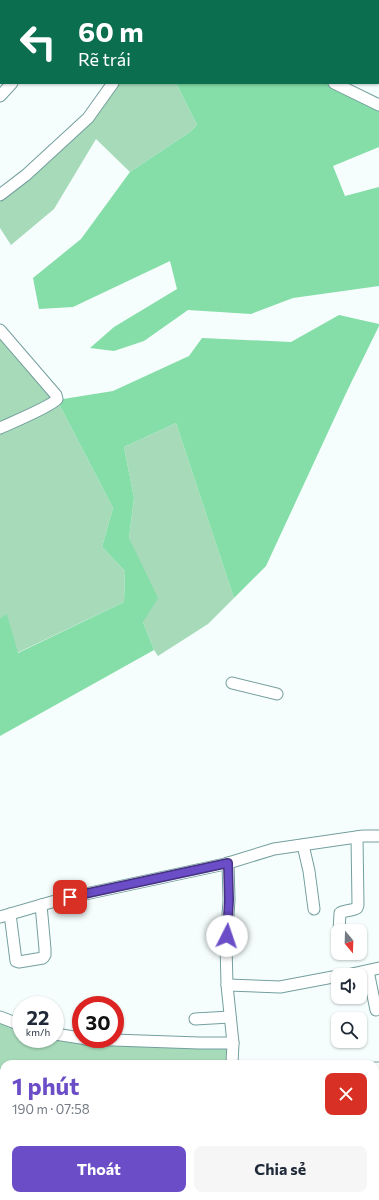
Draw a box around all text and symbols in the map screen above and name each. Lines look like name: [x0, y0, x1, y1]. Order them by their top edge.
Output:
text: 60 m: [78, 14, 144, 48]
icon: left: [12, 16, 64, 68]
text: Rẽ trái: [78, 48, 131, 70]
pin: [53, 880, 87, 914]
icon: arrive: [59, 886, 81, 908]
position arrow: [206, 915, 248, 957]
north arrow: [331, 924, 367, 960]
map controls: [331, 924, 367, 1048]
button: sound: [331, 968, 367, 1004]
speed limit sign: 30: [72, 996, 124, 1048]
text: 22: [27, 1005, 49, 1029]
button: search: [331, 1012, 367, 1048]
text: km/h: [26, 1026, 50, 1038]
text: 1 phút: [12, 1071, 79, 1100]
button: close: [325, 1073, 367, 1115]
text: 190 m · 07:58: [12, 1101, 90, 1117]
button: Thoát: [12, 1146, 186, 1192]
button: Chia sẻ: [194, 1146, 367, 1192]

